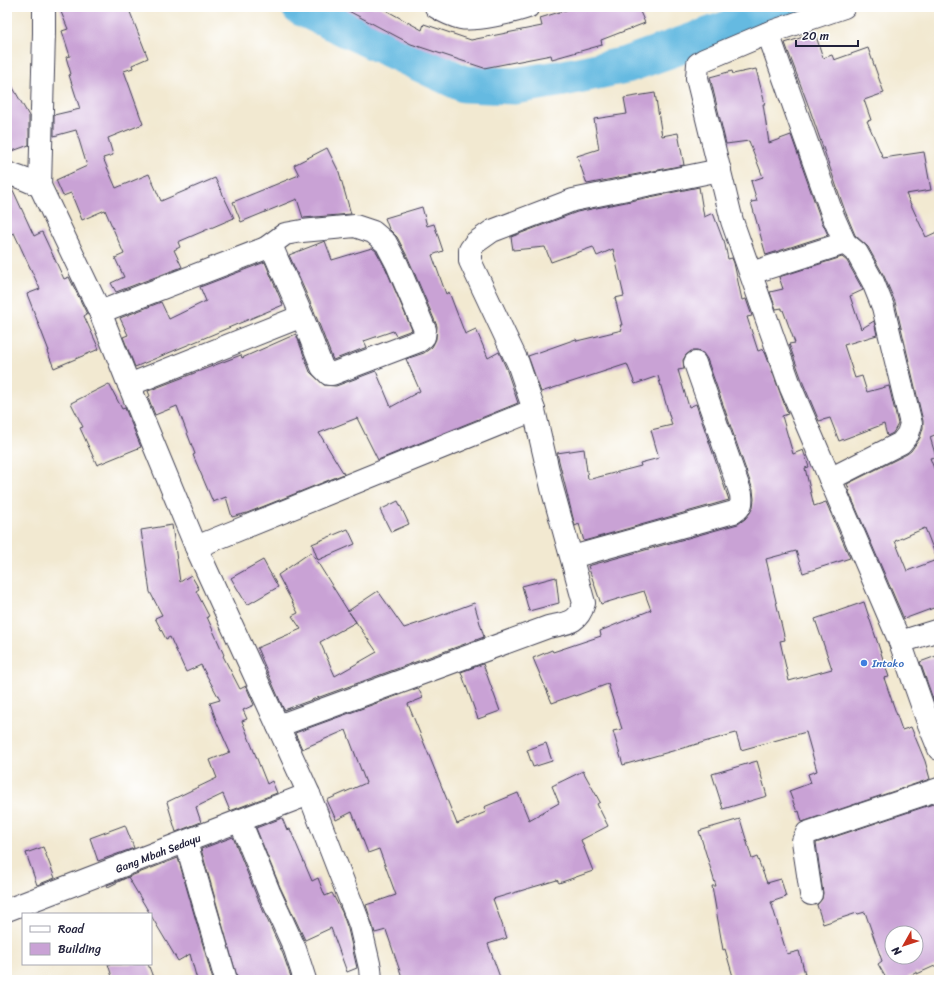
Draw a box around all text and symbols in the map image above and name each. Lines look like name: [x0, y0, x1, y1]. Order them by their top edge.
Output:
scale bar: [796, 22, 858, 48]
text: 20 m: [802, 25, 829, 47]
place label: Intako: [871, 654, 904, 673]
marker: Intako: [859, 658, 869, 668]
street label: Gang Mbah Sedayu: [113, 828, 204, 878]
legend: [22, 913, 152, 965]
text: Road: [58, 918, 85, 940]
north arrow: [884, 925, 924, 965]
text: Building: [58, 938, 101, 960]
text: N: [887, 942, 907, 961]

